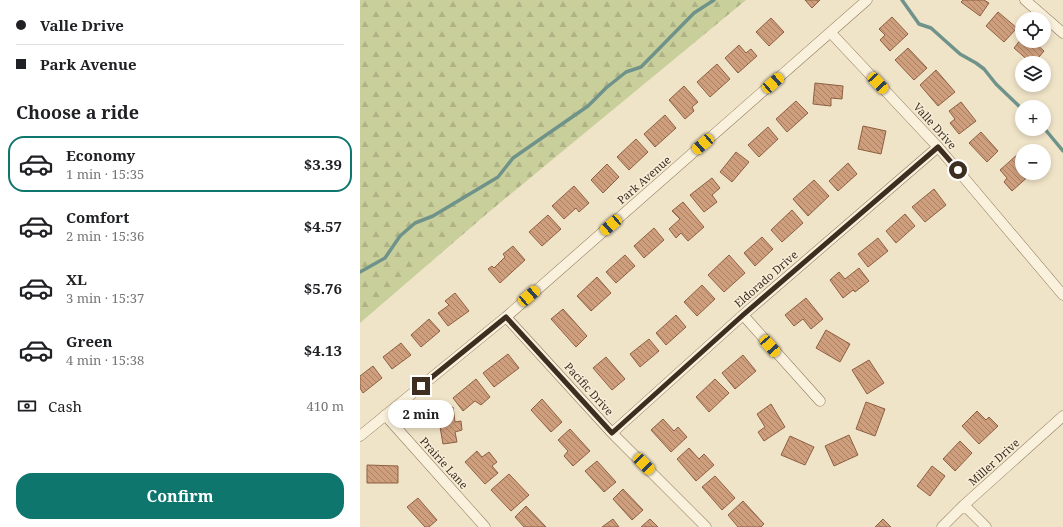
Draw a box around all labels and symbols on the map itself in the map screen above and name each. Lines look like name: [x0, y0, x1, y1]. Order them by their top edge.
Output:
car: [865, 70, 891, 96]
car: [760, 71, 786, 95]
street label: Valle Drive: [911, 99, 960, 152]
car: [690, 132, 716, 156]
street label: Park Avenue: [614, 152, 674, 207]
route start: [949, 161, 967, 179]
car: [598, 213, 624, 237]
street label: Eldorado Drive: [731, 247, 801, 310]
car: [516, 284, 542, 308]
car: [758, 333, 782, 359]
street label: Pacific Drive: [562, 359, 617, 418]
route end: [412, 377, 430, 395]
callout: 2 min: [388, 400, 454, 428]
street label: Prairie Lane: [417, 434, 472, 492]
street label: Miller Drive: [965, 435, 1022, 488]
car: [631, 451, 657, 477]

